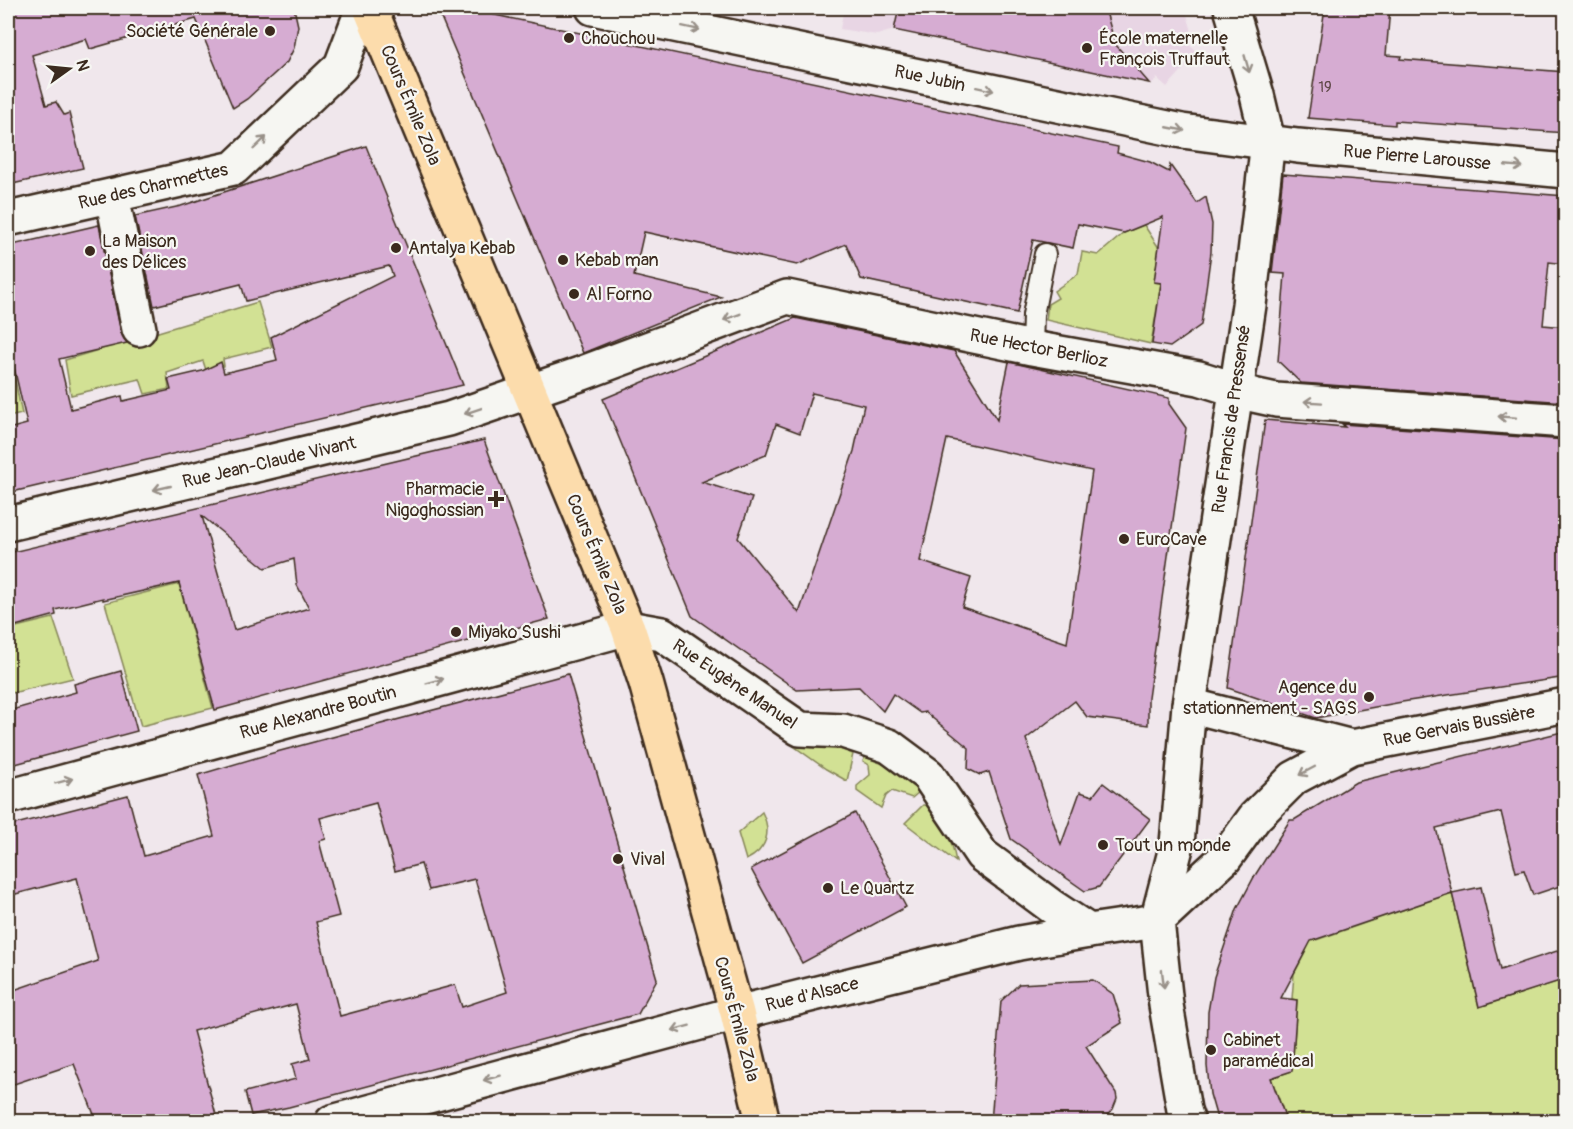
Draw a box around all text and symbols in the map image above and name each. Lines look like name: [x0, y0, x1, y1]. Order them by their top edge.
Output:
place label: Société Générale: [126, 20, 258, 43]
one-way arrow: [681, 23, 701, 34]
marker: Société Générale: [263, 24, 277, 38]
place label: Chouchou: [581, 27, 656, 50]
place label: École maternelle François Truffaut: [1099, 27, 1230, 71]
marker: Chouchou: [562, 31, 576, 45]
north arrow: [39, 39, 99, 99]
marker: École maternelle François Truffaut: [1080, 41, 1094, 55]
street label: Cours Émile Zola: [375, 42, 446, 169]
one-way arrow: [1242, 54, 1253, 73]
text: N: [71, 58, 94, 73]
street label: Rue Jubin: [892, 60, 967, 97]
house number: 19: [1318, 78, 1332, 97]
one-way arrow: [975, 84, 994, 96]
one-way arrow: [1166, 124, 1185, 135]
one-way arrow: [253, 136, 268, 150]
street label: Rue Pierre Larousse: [1342, 140, 1492, 175]
street label: Rue des Charmettes: [76, 158, 230, 215]
one-way arrow: [1504, 161, 1524, 172]
place label: La Maison des Délices: [102, 230, 186, 274]
place label: Antalya Kebab: [408, 237, 515, 260]
marker: Antalya Kebab: [389, 241, 403, 255]
marker: La Maison des Délices: [83, 244, 97, 258]
place label: Kebab man: [575, 249, 659, 272]
marker: Kebab man: [556, 253, 570, 267]
place label: Al Forno: [586, 283, 652, 306]
marker: Al Forno: [567, 287, 581, 301]
one-way arrow: [723, 313, 742, 324]
street label: Rue Francis de Pressensé: [1207, 323, 1256, 515]
street label: Rue Hector Berlioz: [968, 324, 1110, 373]
one-way arrow: [1303, 397, 1323, 408]
one-way arrow: [464, 406, 483, 417]
one-way arrow: [1498, 411, 1518, 422]
street label: Rue Jean-Claude Vivant: [180, 431, 359, 494]
place label: Pharmacie Nigoghossian: [385, 478, 484, 522]
one-way arrow: [153, 482, 172, 494]
street label: Cours Émile Zola: [561, 491, 632, 618]
marker: Pharmacie Nigoghossian: [489, 492, 503, 506]
place label: EuroCave: [1136, 528, 1207, 551]
marker: EuroCave: [1117, 532, 1131, 546]
place label: Miyako Sushi: [468, 621, 561, 644]
marker: Miyako Sushi: [449, 625, 463, 639]
street label: Rue Eugène Manuel: [668, 634, 801, 735]
one-way arrow: [425, 675, 444, 686]
place label: Agence du stationnement - SAGS: [1183, 676, 1357, 720]
street label: Rue Alexandre Boutin: [237, 681, 399, 744]
marker: Agence du stationnement - SAGS: [1362, 690, 1376, 704]
street label: Rue Gervais Bussière: [1381, 700, 1537, 752]
one-way arrow: [1299, 765, 1316, 777]
one-way arrow: [54, 775, 73, 787]
place label: Tout un monde: [1115, 834, 1231, 857]
marker: Tout un monde: [1096, 838, 1110, 852]
place label: Vival: [630, 848, 665, 871]
marker: Vival: [611, 852, 625, 866]
place label: Le Quartz: [840, 877, 914, 900]
marker: Le Quartz: [821, 881, 835, 895]
street label: Cours Émile Zola: [709, 954, 764, 1084]
one-way arrow: [1158, 969, 1169, 989]
street label: Rue d'Alsace: [763, 972, 861, 1017]
one-way arrow: [671, 1022, 690, 1034]
place label: Cabinet paramédical: [1223, 1029, 1314, 1073]
marker: Cabinet paramédical: [1204, 1043, 1218, 1057]
one-way arrow: [483, 1073, 502, 1085]

